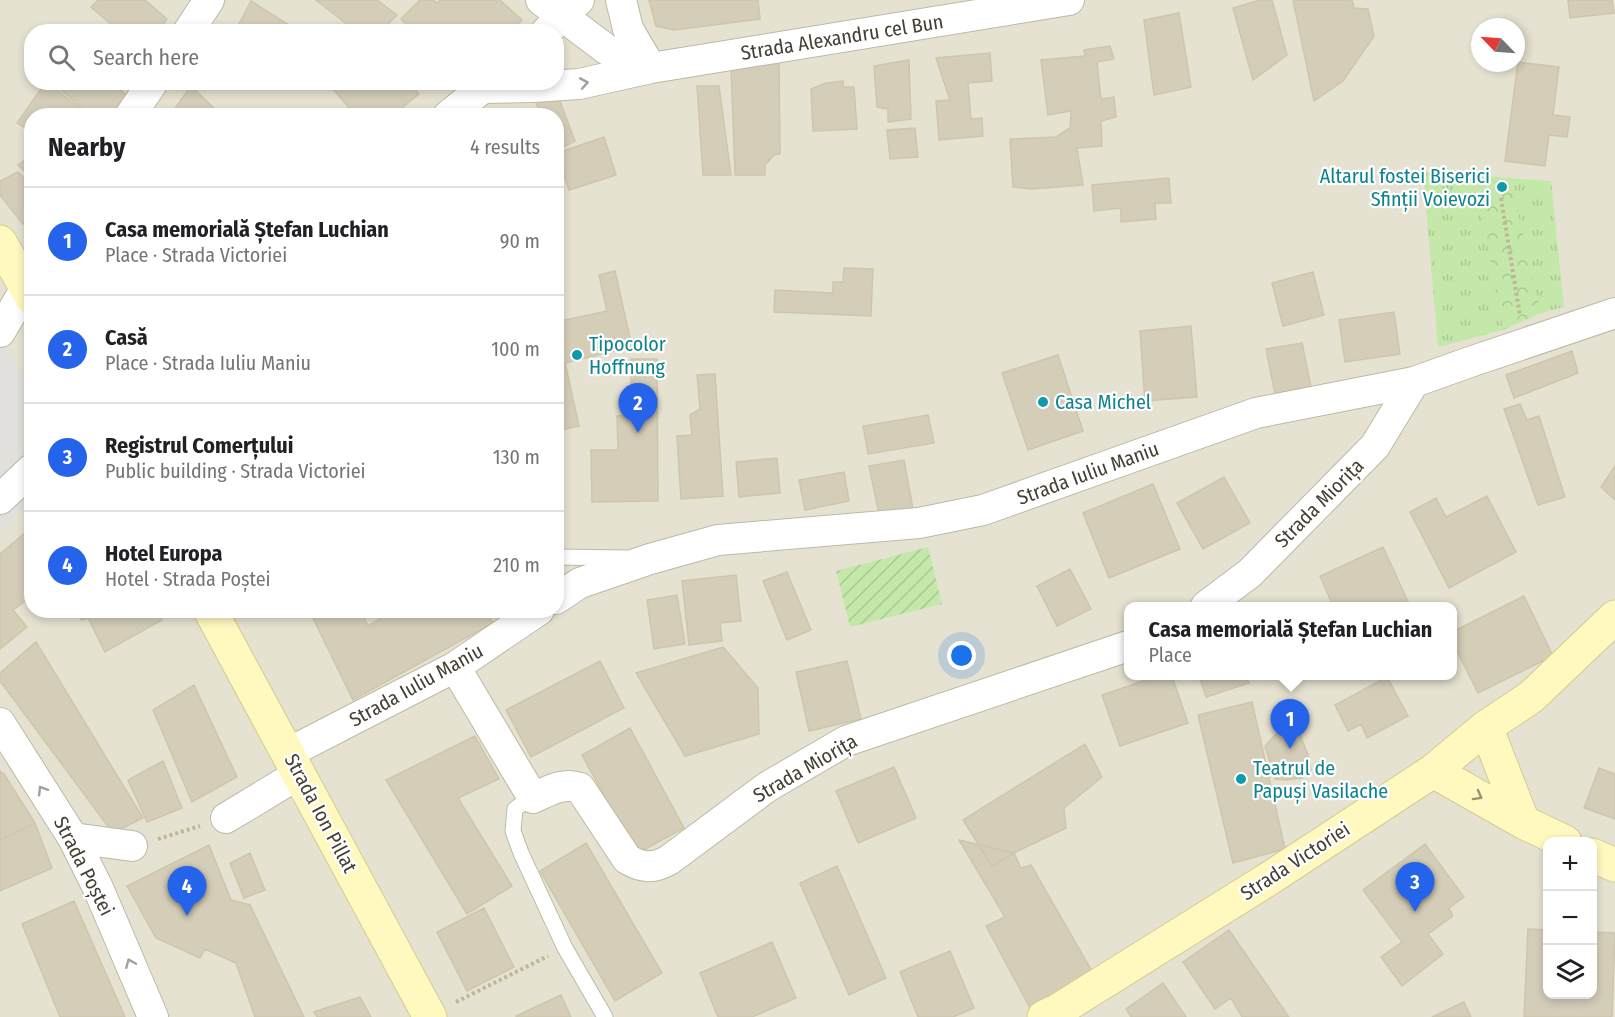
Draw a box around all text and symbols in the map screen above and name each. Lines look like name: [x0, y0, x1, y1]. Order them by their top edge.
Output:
street label: Strada Alexandru cel Bun: [739, 9, 945, 65]
north arrow: [1471, 18, 1525, 72]
search box: [24, 24, 564, 90]
icon: search: [45, 41, 78, 74]
text: Search here: [93, 44, 199, 71]
one-way arrow: [579, 77, 589, 89]
text: Nearby: [48, 132, 125, 163]
text: 4 results: [470, 135, 540, 159]
place label: Altarul fostei Biserici Sfinții Voievozi: [1320, 164, 1490, 212]
marker: Altarul fostei Biserici Sfinții Voievozi: [1495, 180, 1509, 194]
text: Casa memorială Ștefan Luchian: [105, 216, 389, 243]
text: 1: [63, 229, 72, 253]
text: 90 m: [500, 229, 540, 253]
text: Place · Strada Victoriei: [105, 243, 287, 267]
text: Casă: [105, 324, 148, 351]
place label: Tipocolor Hoffnung: [589, 332, 666, 379]
text: 2: [63, 337, 72, 361]
text: 100 m: [491, 337, 540, 361]
marker: Tipocolor Hoffnung: [570, 348, 584, 362]
text: Place · Strada Iuliu Maniu: [105, 351, 311, 375]
pin: 2: [618, 384, 658, 433]
place label: Casa Michel: [1055, 390, 1151, 414]
marker: Casa Michel: [1036, 395, 1050, 409]
text: Registrul Comerțului: [105, 432, 293, 459]
street label: Strada Iuliu Maniu: [1014, 436, 1162, 510]
text: 3: [63, 445, 72, 469]
text: 130 m: [493, 445, 540, 469]
street label: Strada Miorița: [1270, 454, 1369, 553]
text: Public building · Strada Victoriei: [105, 459, 366, 483]
text: Hotel Europa: [105, 540, 222, 567]
text: 4: [62, 553, 73, 577]
text: 210 m: [493, 553, 540, 577]
text: Hotel · Strada Poștei: [105, 567, 271, 591]
popup: [1124, 602, 1457, 680]
text: Casa memorială Ștefan Luchian: [1149, 616, 1432, 643]
street label: Strada Iuliu Maniu: [345, 638, 487, 732]
your location: [947, 641, 976, 670]
text: Place: [1149, 643, 1192, 667]
pin: 1: [1270, 700, 1310, 749]
street label: Strada Miorița: [749, 729, 862, 808]
street label: Strada Ion Pillat: [280, 749, 363, 877]
place label: Teatrul de Papuși Vasilache: [1253, 756, 1388, 804]
marker: Teatrul de Papuși Vasilache: [1234, 772, 1248, 786]
one-way arrow: [38, 785, 49, 796]
one-way arrow: [1472, 789, 1482, 801]
street label: Strada Poștei: [48, 812, 119, 920]
street label: Strada Victoriei: [1236, 817, 1354, 905]
map controls: [1543, 837, 1597, 999]
button: +: [1543, 837, 1597, 891]
pin: 3: [1396, 862, 1434, 912]
pin: 4: [168, 866, 207, 916]
button: −: [1543, 891, 1597, 945]
button: layers: [1543, 945, 1597, 999]
one-way arrow: [125, 958, 137, 969]

